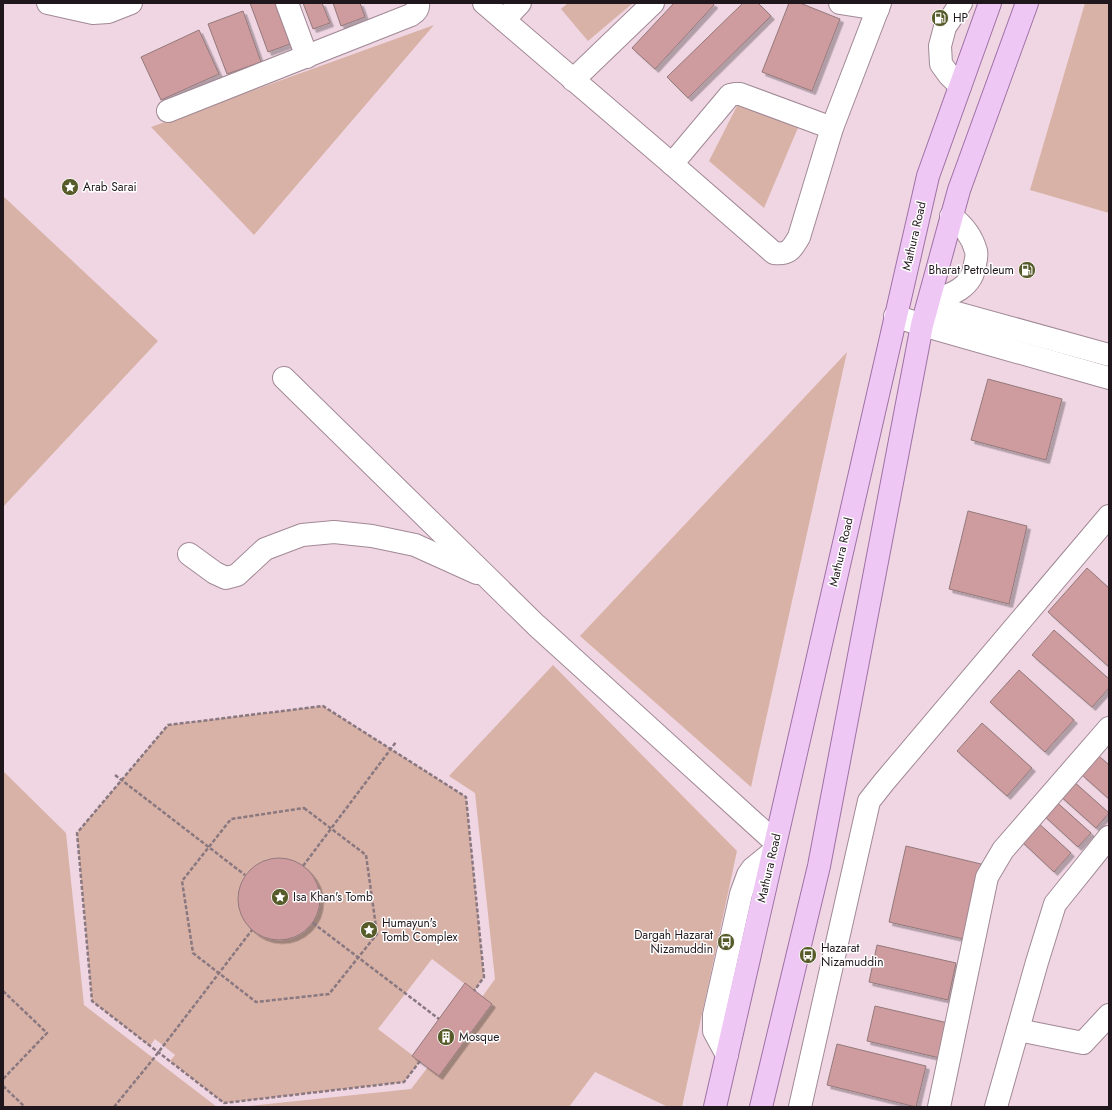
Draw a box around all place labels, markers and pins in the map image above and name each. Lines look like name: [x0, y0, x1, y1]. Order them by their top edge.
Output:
fuel station icon: HP: [930, 8, 950, 28]
place label: HP: [953, 9, 969, 27]
place icon: Arab Sarai: [60, 177, 80, 197]
place label: Arab Sarai: [83, 178, 137, 196]
fuel station icon: Bharat Petroleum: [1017, 260, 1037, 280]
place label: Bharat Petroleum: [928, 261, 1014, 279]
place icon: Isa Khan's Tomb: [270, 887, 290, 907]
place label: Isa Khan's Tomb: [293, 888, 373, 906]
place label: Humayun's Tomb Complex: [382, 914, 458, 946]
place icon: Humayun's Tomb Complex: [359, 920, 379, 940]
place label: Dargah Hazarat Nizamuddin: [634, 926, 713, 958]
bus stop icon: Dargah Hazarat Nizamuddin: [716, 932, 736, 952]
place label: Hazarat Nizamuddin: [821, 939, 883, 971]
bus stop icon: Hazarat Nizamuddin: [798, 945, 818, 965]
building icon: Mosque: [436, 1027, 456, 1047]
place label: Mosque: [459, 1028, 499, 1046]

